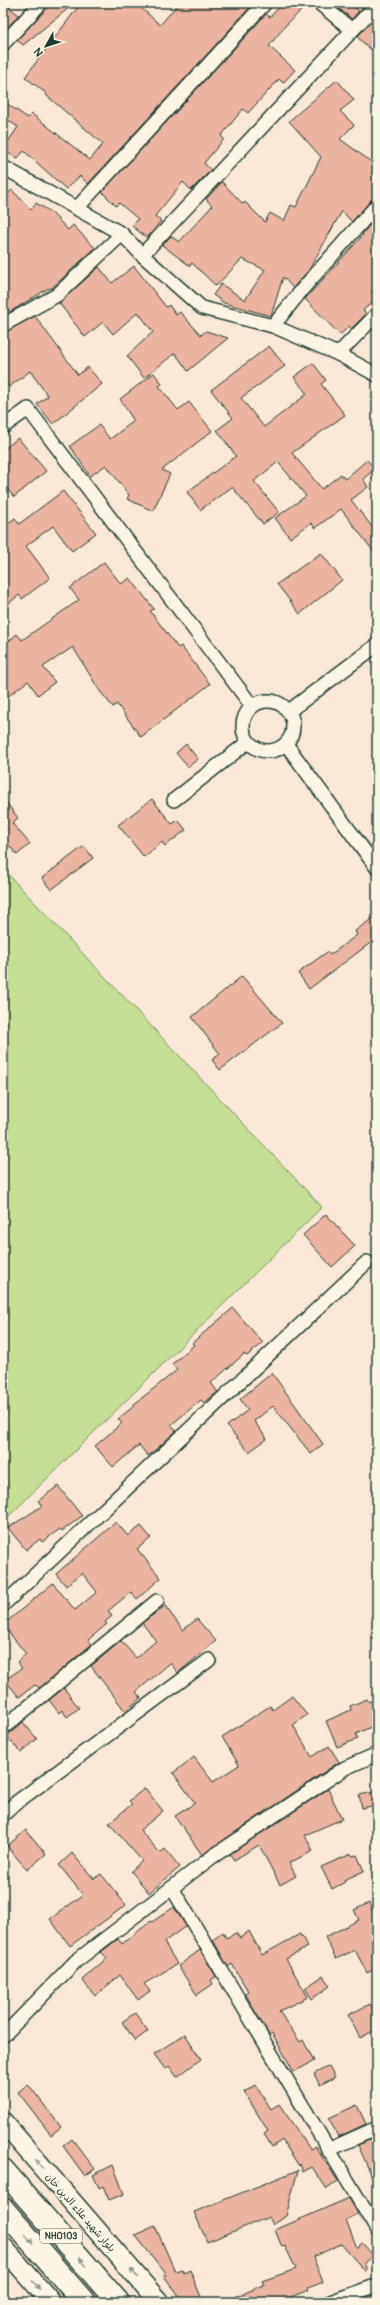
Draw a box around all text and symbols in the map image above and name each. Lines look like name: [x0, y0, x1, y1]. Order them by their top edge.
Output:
north arrow: [26, 26, 66, 66]
text: N: [31, 45, 46, 59]
one-way arrow: [35, 2158, 44, 2169]
street label: بلوار شهید علاء الدین خان: [43, 2171, 118, 2254]
road number: NH0103: [40, 2229, 82, 2243]
one-way arrow: [24, 2233, 33, 2244]
one-way arrow: [79, 2257, 88, 2267]
one-way arrow: [129, 2267, 138, 2278]
one-way arrow: [32, 2280, 41, 2290]

